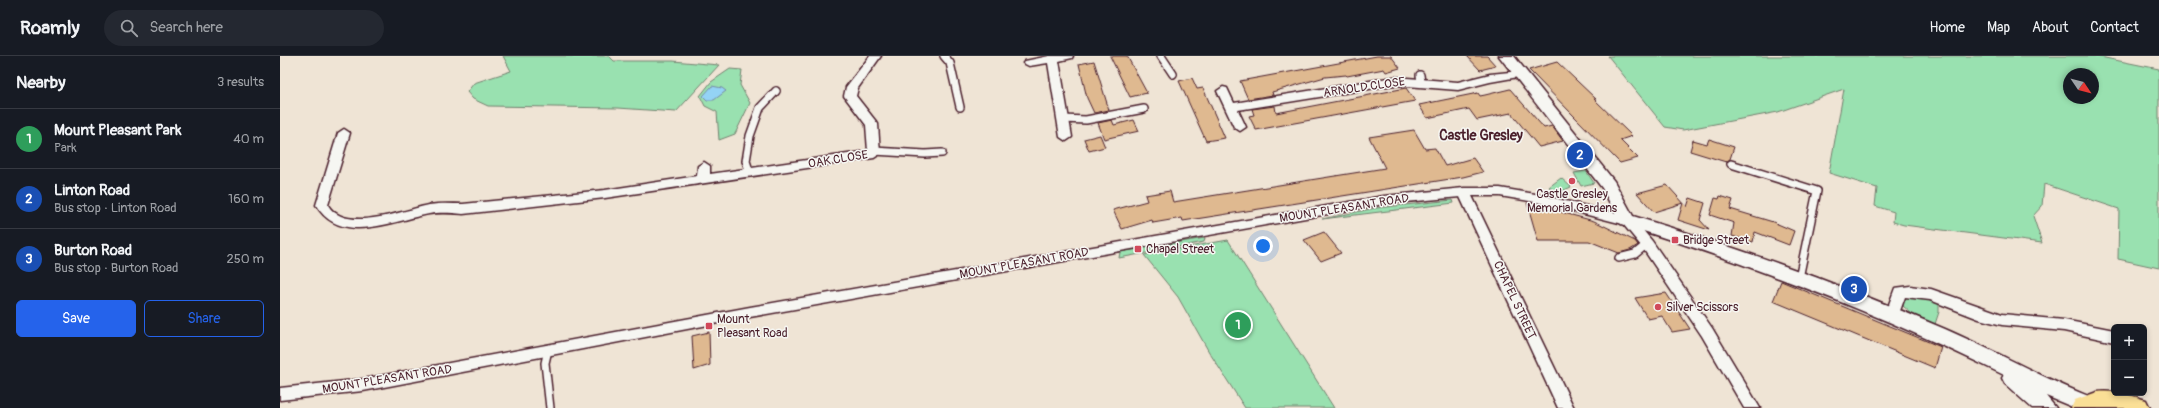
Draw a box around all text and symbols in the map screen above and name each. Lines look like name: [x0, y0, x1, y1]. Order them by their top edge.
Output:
search box: [104, 10, 384, 46]
text: Roamly: [20, 16, 80, 40]
icon: search: [118, 17, 140, 39]
text: Search here: [150, 18, 223, 37]
text: Home: [1930, 19, 1965, 36]
text: Map: [1987, 19, 2010, 36]
text: About: [2032, 19, 2068, 36]
text: Contact: [2090, 19, 2139, 36]
north arrow: [2063, 68, 2099, 104]
text: Nearby: [16, 72, 65, 93]
text: 3 results: [217, 74, 264, 90]
street label: ARNOLD CLOSE: [1322, 74, 1406, 101]
text: Mount Pleasant Park: [54, 121, 181, 140]
district label: Castle Gresley: [1439, 127, 1523, 144]
text: 1: [26, 131, 32, 147]
text: 40 m: [233, 131, 264, 147]
text: Park: [54, 140, 77, 156]
pin: 2: [1567, 140, 1593, 170]
street label: OAK CLOSE: [807, 147, 869, 172]
marker: Castle Gresley Memorial Gardens: [1567, 176, 1577, 186]
text: Linton Road: [54, 181, 130, 200]
place label: Castle Gresley Memorial Gardens: [1527, 187, 1618, 216]
text: 2: [25, 191, 33, 207]
text: 160 m: [228, 191, 264, 207]
street label: MOUNT PLEASANT ROAD: [1278, 191, 1410, 226]
text: Bus stop · Linton Road: [54, 200, 177, 216]
place label: Bridge Street: [1683, 233, 1749, 248]
marker: Bridge Street: [1670, 235, 1680, 245]
your location: [1253, 236, 1273, 256]
text: Burton Road: [54, 241, 132, 260]
place label: Chapel Street: [1146, 242, 1214, 257]
marker: Chapel Street: [1133, 244, 1143, 254]
street label: MOUNT PLEASANT ROAD: [958, 245, 1090, 282]
text: 3: [25, 251, 33, 267]
text: 250 m: [226, 251, 264, 267]
street label: CHAPEL STREET: [1490, 259, 1539, 342]
text: Bus stop · Burton Road: [54, 260, 178, 276]
pin: 3: [1841, 274, 1867, 304]
button: Save: [16, 300, 136, 337]
button: Share: [144, 300, 264, 337]
place label: Silver Scissors: [1666, 300, 1739, 315]
marker: Silver Scissors: [1653, 302, 1663, 312]
pin: 1: [1225, 310, 1251, 340]
place label: Mount Pleasant Road: [717, 312, 788, 341]
marker: Mount Pleasant Road: [704, 321, 714, 331]
map controls: [2111, 324, 2147, 396]
button: +: [2111, 324, 2147, 360]
button: −: [2111, 360, 2147, 396]
street label: MOUNT PLEASANT ROAD: [321, 362, 453, 397]

